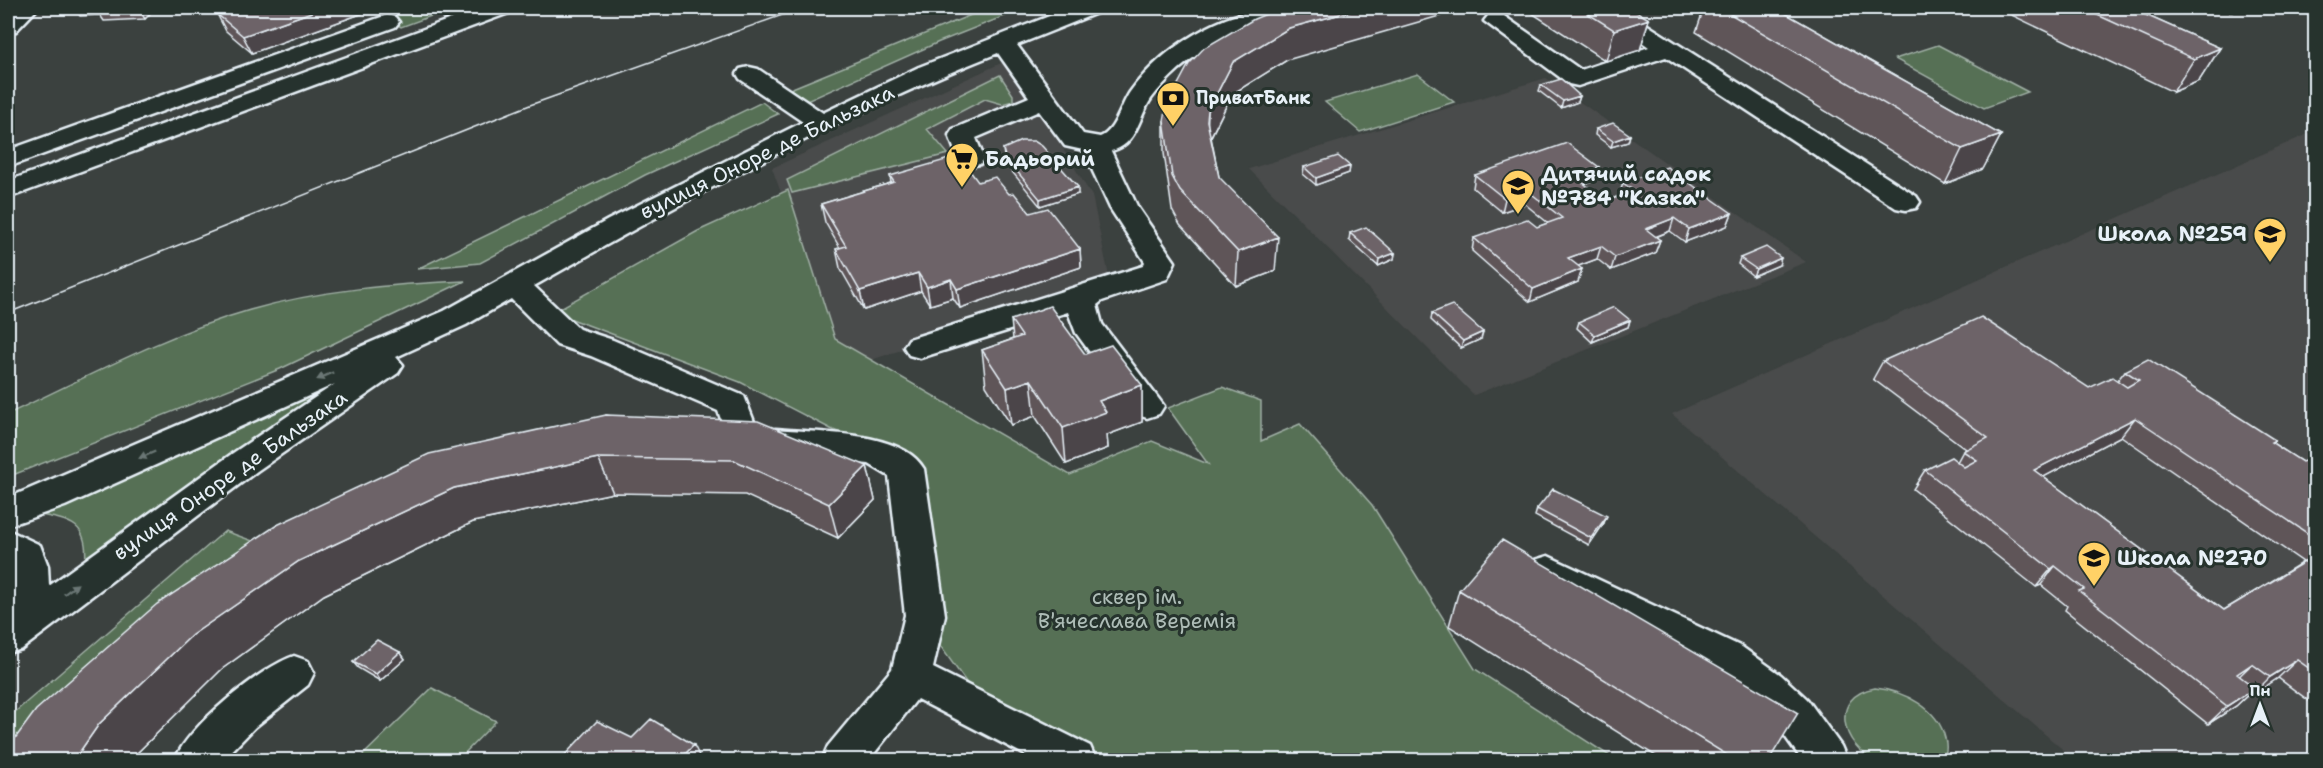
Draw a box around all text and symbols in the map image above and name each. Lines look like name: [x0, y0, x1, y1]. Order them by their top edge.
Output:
street label: вулиця Оноре де Бальзака: [635, 78, 899, 226]
bank icon: ПриватБанк: [1155, 80, 1191, 127]
place label: ПриватБанк: [1196, 86, 1311, 110]
supermarket icon: Бадьорий: [944, 141, 980, 188]
place label: Бадьорий: [985, 145, 1095, 173]
place label: Дитячий садок №784 "Казка": [1541, 160, 1711, 212]
school or university icon: Дитячий садок №784 "Казка": [1500, 168, 1536, 215]
school or university icon: Школа №259: [2252, 216, 2288, 263]
place label: Школа №259: [2098, 220, 2247, 248]
one-way arrow: [316, 372, 334, 382]
street label: вулиця Оноре де Бальзака: [107, 383, 353, 567]
one-way arrow: [137, 450, 155, 460]
school or university icon: Школа №270: [2076, 540, 2112, 587]
place label: Школа №270: [2117, 544, 2268, 572]
one-way arrow: [63, 583, 79, 595]
park label: сквер ім. В'ячеслава Веремія: [1038, 583, 1236, 635]
north arrow: [2230, 675, 2290, 735]
text: Пн: [2249, 680, 2271, 701]

